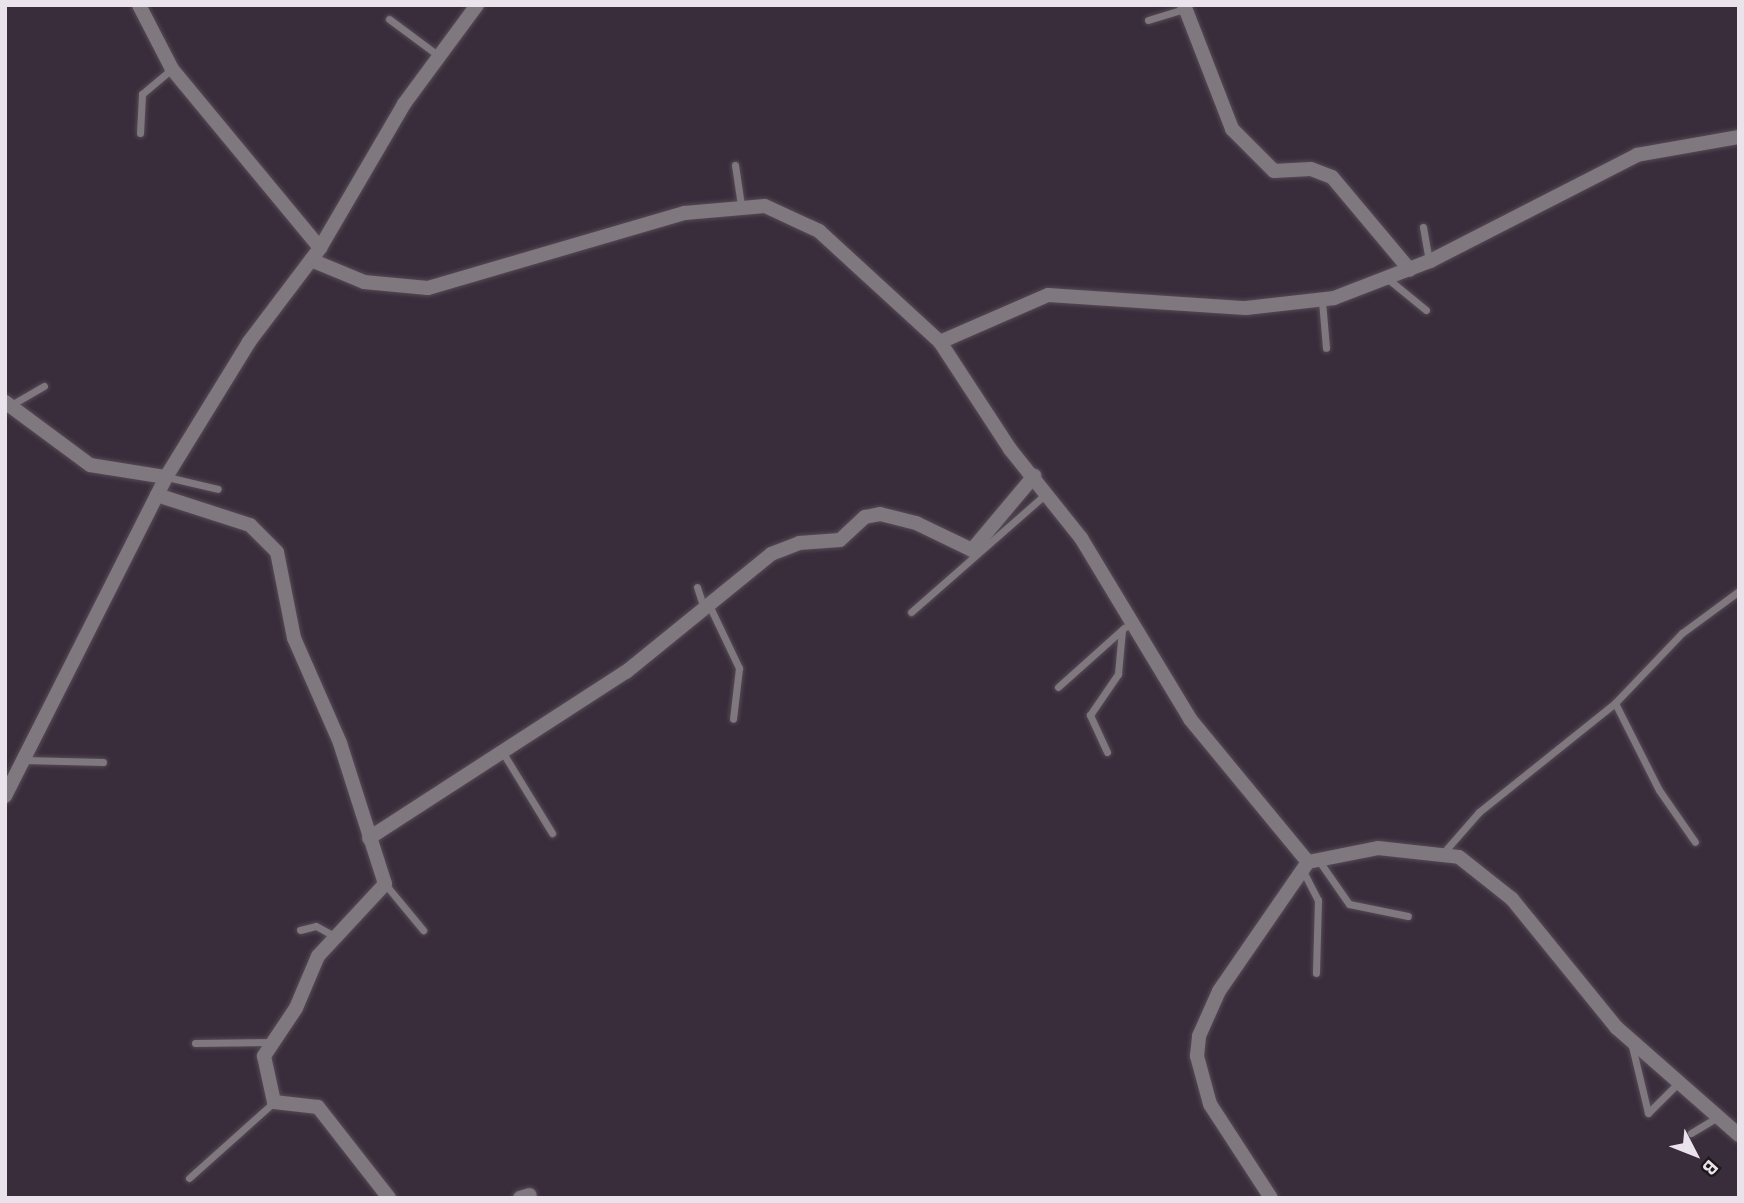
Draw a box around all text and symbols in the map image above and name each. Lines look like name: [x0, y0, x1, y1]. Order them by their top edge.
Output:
north arrow: [1660, 1119, 1730, 1189]
text: B: [1698, 1156, 1724, 1181]

